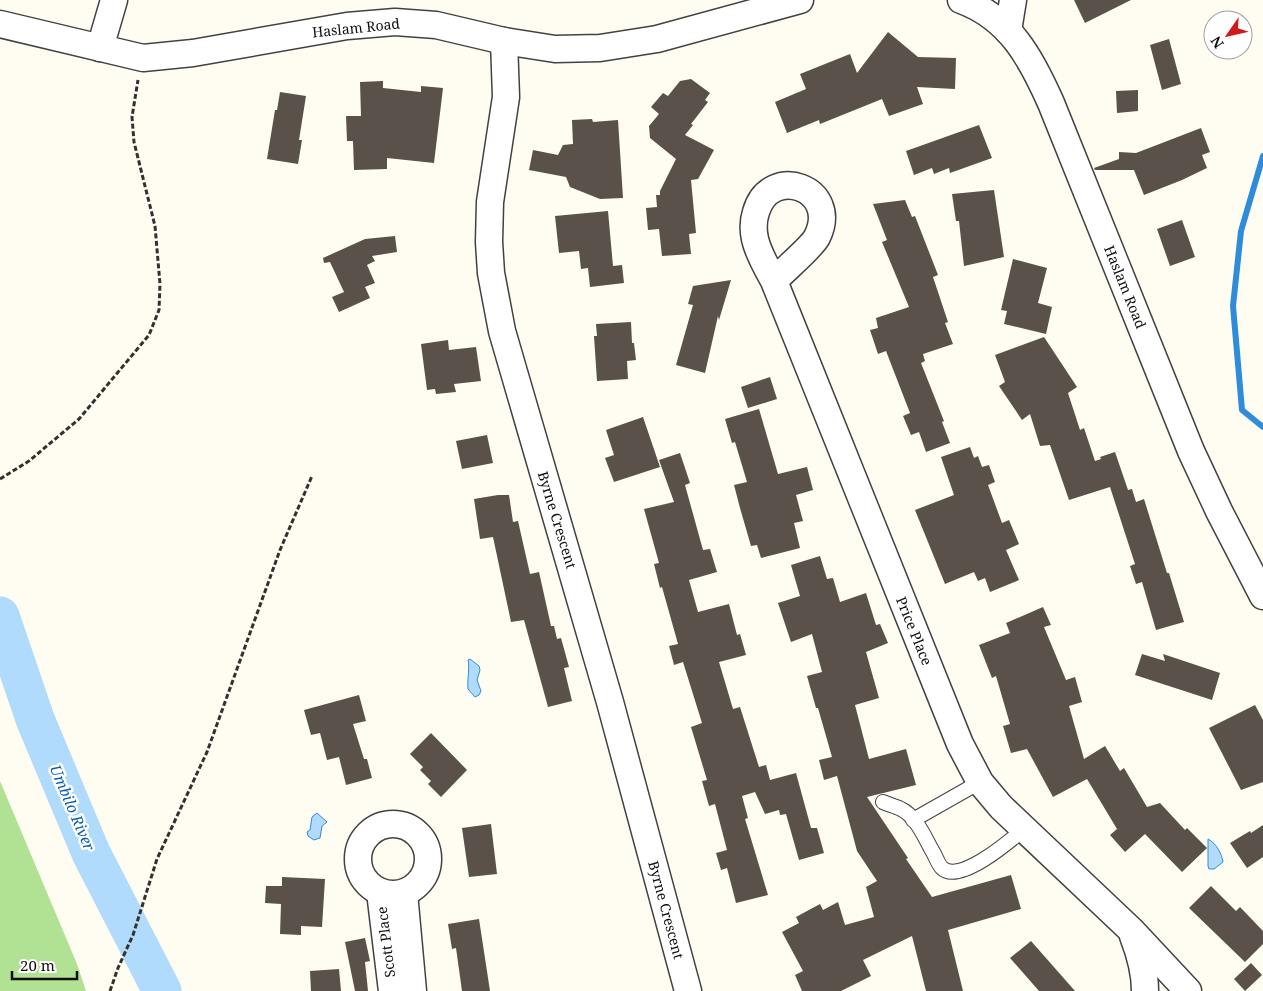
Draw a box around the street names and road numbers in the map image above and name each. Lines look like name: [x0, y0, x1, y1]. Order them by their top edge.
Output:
street label: Haslam Road: [311, 13, 401, 42]
street label: Haslam Road: [1100, 242, 1151, 332]
street label: Byrne Crescent: [534, 469, 581, 571]
street label: Price Place: [892, 594, 937, 668]
street label: Byrne Crescent: [644, 859, 689, 961]
street label: Scott Place: [372, 906, 399, 979]

